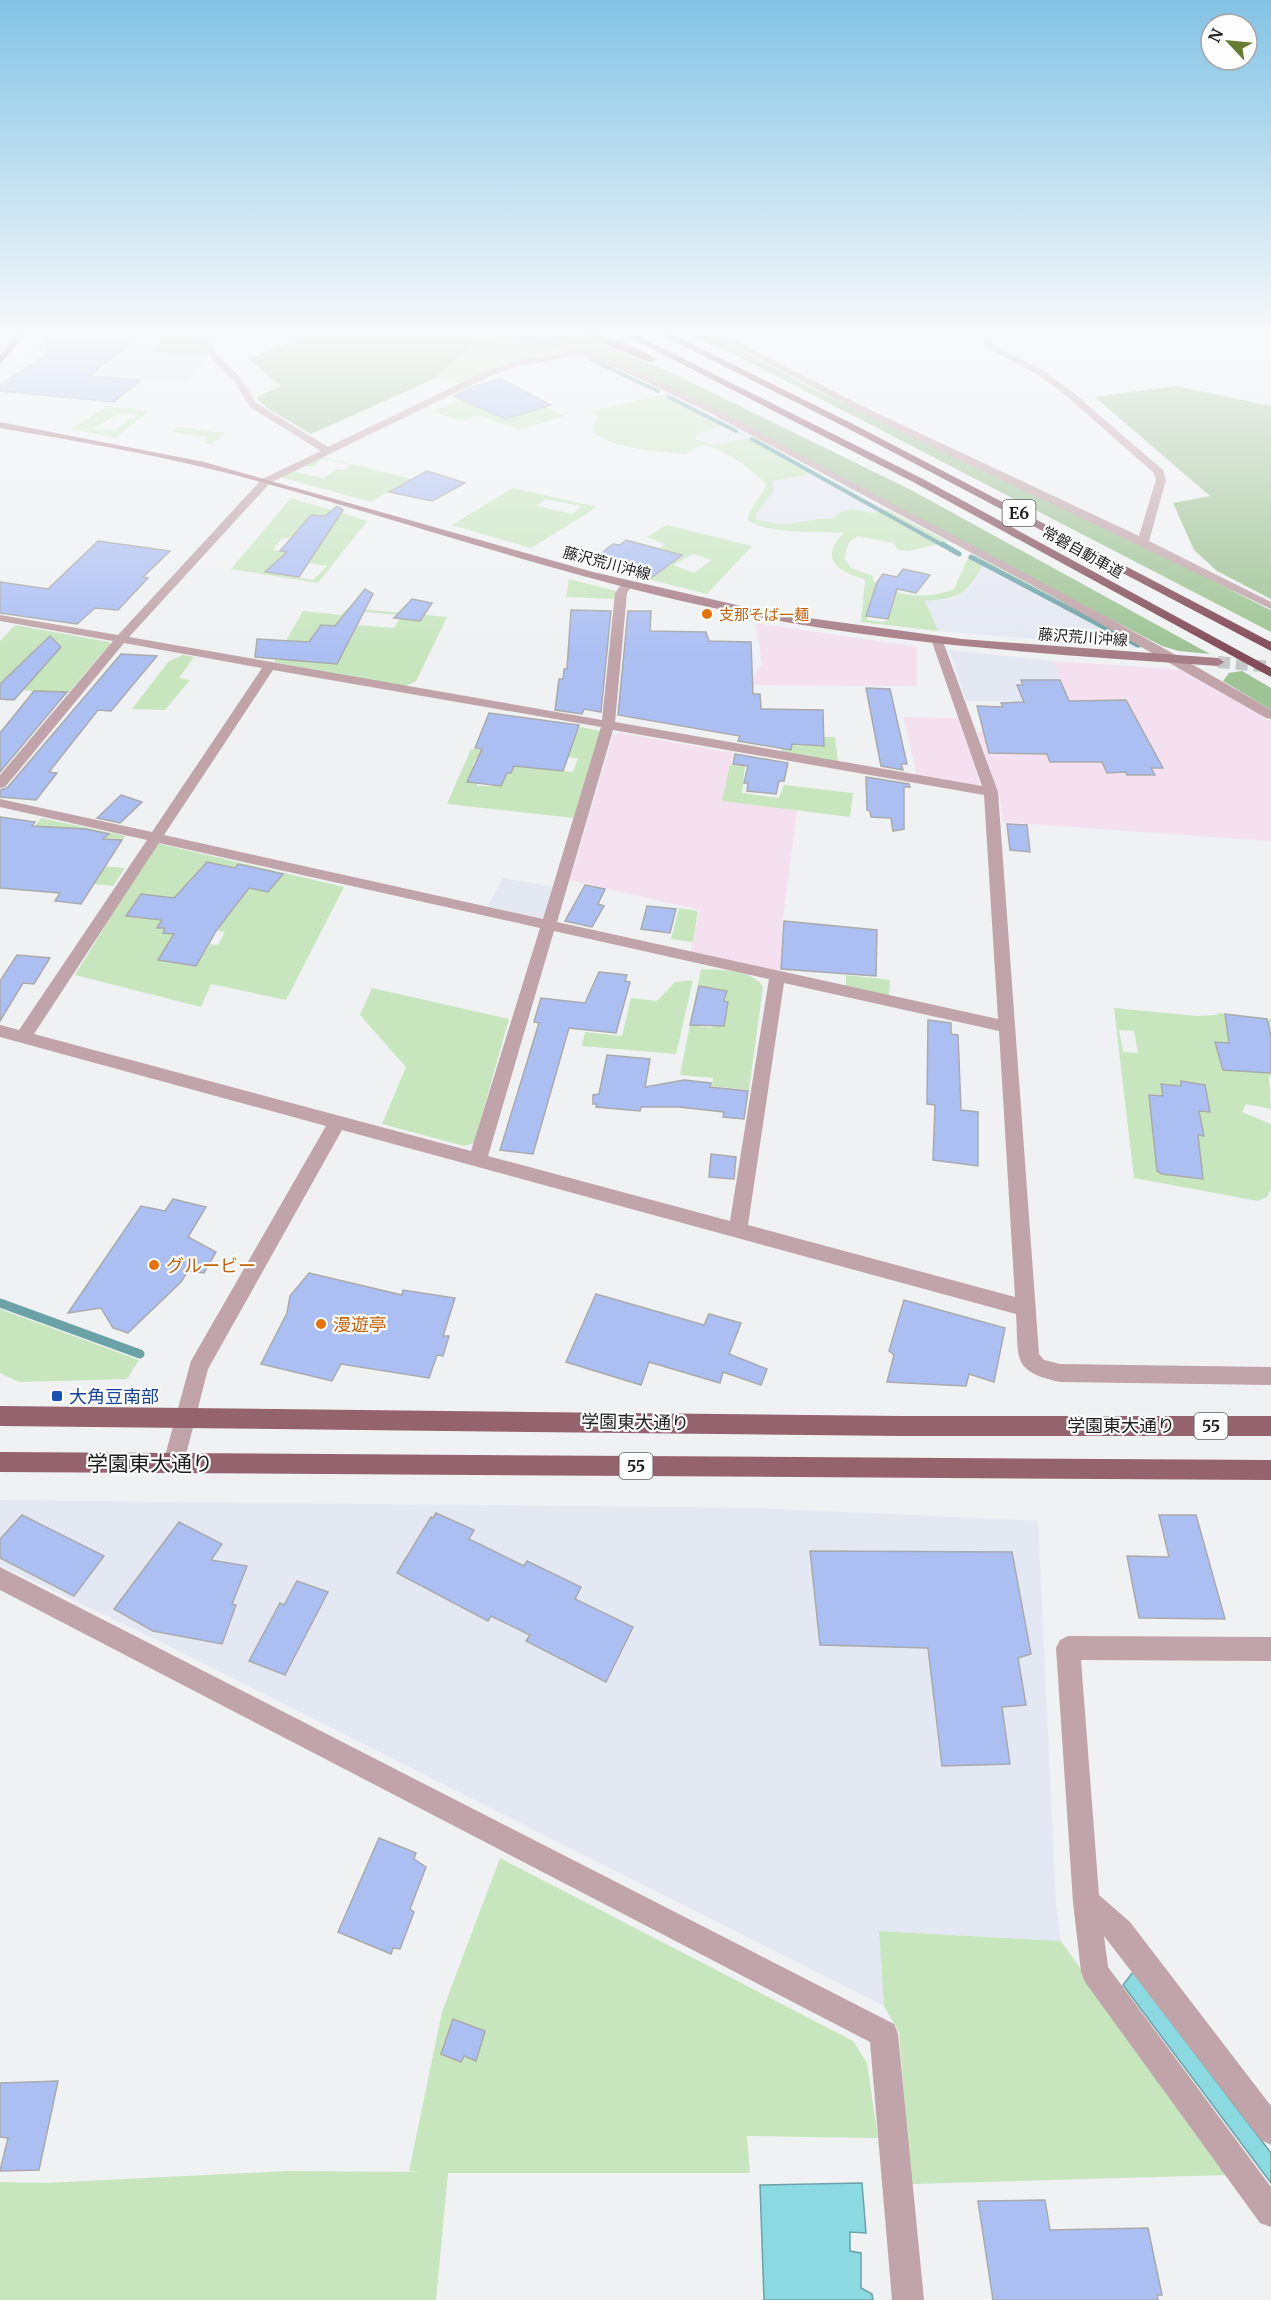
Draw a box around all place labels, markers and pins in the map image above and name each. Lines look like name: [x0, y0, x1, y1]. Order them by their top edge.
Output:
place label: 支那そば一麺: [719, 605, 809, 624]
marker: 支那そば一麺: [700, 607, 714, 621]
place label: グルービー: [166, 1254, 256, 1277]
marker: グルービー: [147, 1258, 161, 1272]
place label: 漫遊亭: [333, 1313, 387, 1336]
marker: 漫遊亭: [314, 1317, 328, 1331]
place label: 大角豆南部: [69, 1385, 159, 1408]
marker: 大角豆南部: [50, 1389, 64, 1403]

